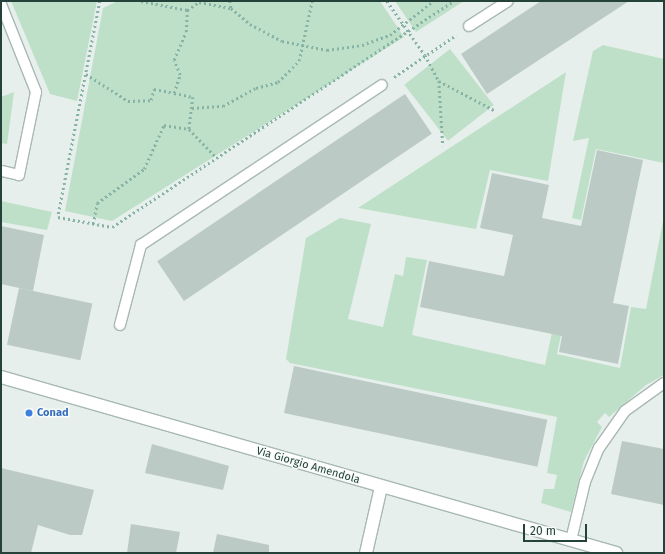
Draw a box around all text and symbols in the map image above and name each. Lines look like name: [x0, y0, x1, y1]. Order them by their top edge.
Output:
place label: Conad: [37, 406, 69, 420]
marker: Conad: [24, 408, 34, 418]
street label: Via Giorgio Amendola: [255, 445, 361, 487]
scale bar: [525, 516, 589, 542]
text: 20 m: [530, 524, 556, 538]

